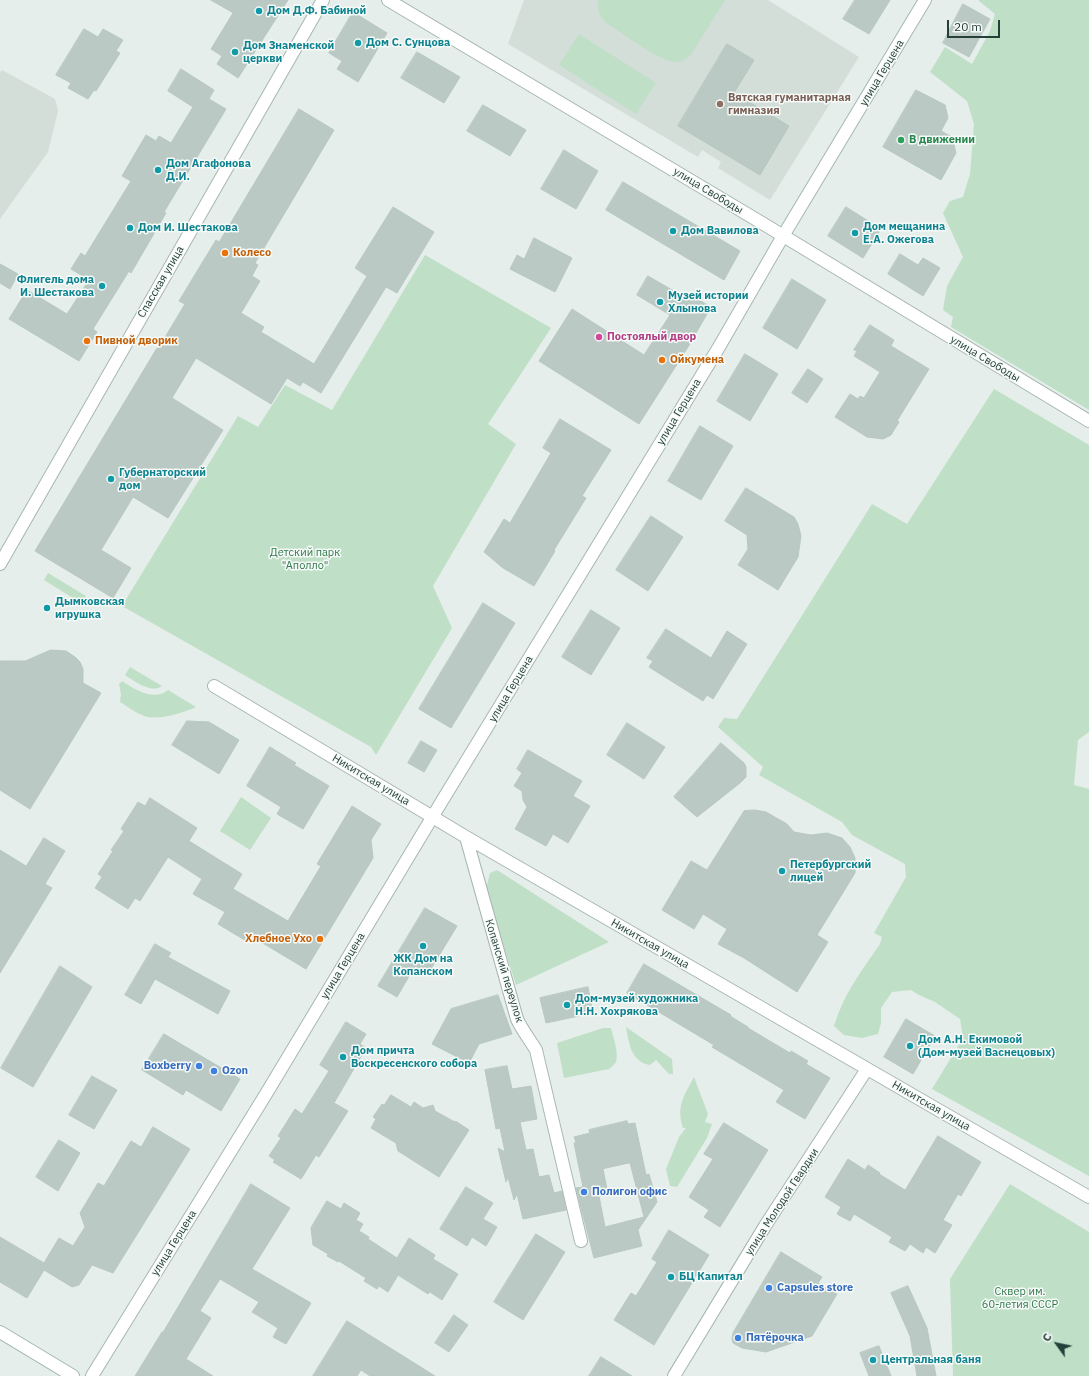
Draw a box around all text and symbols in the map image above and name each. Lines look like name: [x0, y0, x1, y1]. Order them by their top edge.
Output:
place label: Дом Д.Ф. Бабиной: [267, 4, 366, 18]
marker: Дом Д.Ф. Бабиной: [254, 6, 264, 16]
scale bar: [949, 12, 1002, 38]
text: 20 m: [954, 19, 982, 34]
place label: Дом С. Сунцова: [366, 36, 450, 50]
marker: Дом С. Сунцова: [353, 38, 363, 48]
street label: улица Герцена: [857, 38, 907, 108]
place label: Дом Знаменской церкви: [243, 39, 334, 65]
marker: Дом Знаменской церкви: [230, 47, 240, 57]
place label: Вятская гуманитарная гимназия: [728, 91, 851, 117]
marker: Вятская гуманитарная гимназия: [715, 99, 725, 109]
place label: В движении: [909, 133, 975, 147]
marker: В движении: [896, 135, 906, 145]
place label: Дом Агафонова Д.И.: [166, 157, 251, 183]
marker: Дом Агафонова Д.И.: [153, 165, 163, 175]
street label: улица Свободы: [671, 165, 745, 217]
place label: Дом мещанина Е.А. Ожегова: [863, 220, 945, 246]
place label: Дом И. Шестакова: [138, 221, 238, 235]
marker: Дом И. Шестакова: [125, 223, 135, 233]
place label: Дом Вавилова: [681, 224, 759, 238]
marker: Дом Вавилова: [668, 226, 678, 236]
marker: Дом мещанина Е.А. Ожегова: [850, 228, 860, 238]
street label: Спасская улица: [135, 244, 187, 320]
place label: Колесо: [233, 246, 271, 260]
marker: Колесо: [220, 248, 230, 258]
place label: Флигель дома И. Шестакова: [17, 273, 94, 299]
marker: Флигель дома И. Шестакова: [97, 281, 107, 291]
place label: Музей истории Хлынова: [668, 289, 748, 315]
marker: Музей истории Хлынова: [655, 297, 665, 307]
place label: Постоялый двор: [607, 330, 696, 344]
marker: Постоялый двор: [594, 332, 604, 342]
street label: улица Свободы: [948, 333, 1022, 385]
place label: Пивной дворик: [95, 334, 178, 348]
marker: Пивной дворик: [82, 336, 92, 346]
place label: Ойкумена: [670, 353, 724, 367]
marker: Ойкумена: [657, 355, 667, 365]
street label: улица Герцена: [654, 377, 704, 447]
place label: Губернаторский дом: [119, 466, 206, 492]
marker: Губернаторский дом: [106, 474, 116, 484]
park label: Детский парк "Аполло": [270, 546, 340, 572]
place label: Дымковская игрушка: [55, 595, 125, 621]
marker: Дымковская игрушка: [42, 603, 52, 613]
street label: улица Герцена: [486, 654, 536, 724]
street label: Никитская улица: [330, 752, 412, 808]
place label: Петербургский лицей: [790, 858, 871, 884]
marker: Петербургский лицей: [777, 866, 787, 876]
street label: Никитская улица: [609, 916, 691, 972]
street label: Копанский переулок: [482, 918, 526, 1024]
street label: улица Герцена: [318, 931, 368, 1001]
place label: Хлебное Ухо: [245, 932, 312, 946]
marker: Хлебное Ухо: [315, 934, 325, 944]
marker: ЖК Дом на Копанском: [418, 941, 428, 951]
place label: ЖК Дом на Копанском: [393, 952, 453, 978]
place label: Дом-музей художника Н.Н. Хохрякова: [575, 992, 698, 1018]
marker: Дом-музей художника Н.Н. Хохрякова: [562, 1000, 572, 1010]
place label: Дом А.Н. Екимовой (Дом-музей Васнецовых): [918, 1033, 1055, 1059]
marker: Дом А.Н. Екимовой (Дом-музей Васнецовых): [905, 1041, 915, 1051]
place label: Дом причта Воскресенского собора: [351, 1044, 477, 1070]
marker: Дом причта Воскресенского собора: [338, 1052, 348, 1062]
place label: Boxberry: [144, 1059, 191, 1073]
marker: Boxberry: [194, 1061, 204, 1071]
place label: Ozon: [222, 1064, 248, 1078]
marker: Ozon: [209, 1066, 219, 1076]
street label: Никитская улица: [890, 1078, 972, 1134]
street label: улица Молодой Гвардии: [742, 1146, 822, 1258]
place label: Полигон офис: [592, 1185, 667, 1199]
marker: Полигон офис: [579, 1187, 589, 1197]
street label: улица Герцена: [149, 1208, 199, 1278]
place label: БЦ Капитал: [679, 1270, 743, 1284]
marker: БЦ Капитал: [666, 1272, 676, 1282]
place label: Capsules store: [777, 1281, 853, 1295]
marker: Capsules store: [764, 1283, 774, 1293]
park label: Сквер им. 60-летия СССР: [982, 1285, 1058, 1311]
north arrow: [1037, 1324, 1077, 1364]
place label: Пятёрочка: [746, 1331, 804, 1345]
text: С: [1039, 1331, 1055, 1344]
marker: Пятёрочка: [733, 1333, 743, 1343]
place label: Центральная баня: [881, 1353, 981, 1367]
marker: Центральная баня: [868, 1355, 878, 1365]

